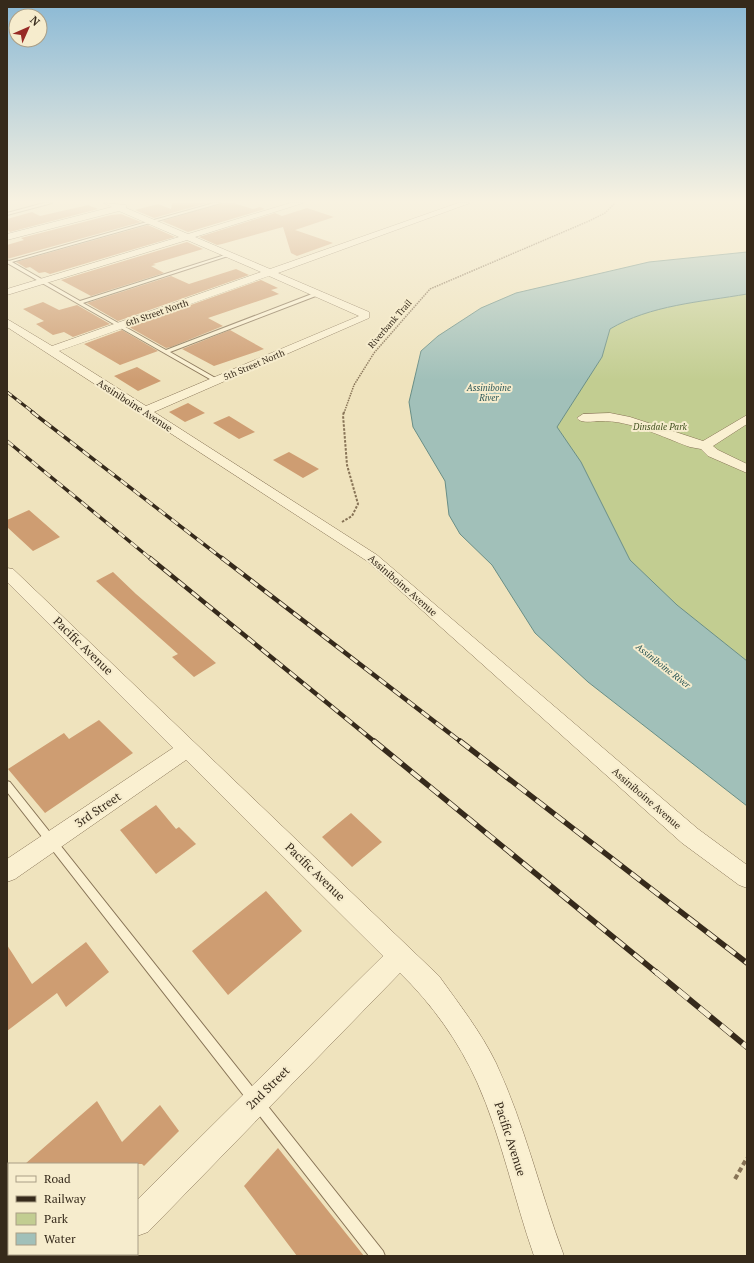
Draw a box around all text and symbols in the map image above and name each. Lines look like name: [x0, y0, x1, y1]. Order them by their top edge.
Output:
north arrow: [8, 8, 48, 48]
text: N: [27, 13, 43, 29]
street label: 6th Street North: [124, 296, 191, 329]
street label: Riverbank Trail: [365, 297, 415, 351]
street label: 5th Street North: [222, 346, 287, 383]
street label: Assiniboine Avenue: [95, 376, 175, 435]
water label: Assiniboine River: [466, 382, 511, 404]
park label: Dinsdale Park: [632, 421, 688, 433]
street label: Assiniboine Avenue: [365, 552, 440, 619]
street label: Pacific Avenue: [50, 613, 116, 678]
water label: Assiniboine River: [632, 640, 693, 691]
street label: Assiniboine Avenue: [609, 765, 684, 832]
street label: 3rd Street: [72, 788, 124, 831]
street label: Pacific Avenue: [282, 839, 348, 904]
street label: 2nd Street: [243, 1062, 293, 1112]
street label: Pacific Avenue: [491, 1100, 530, 1178]
legend: [8, 1163, 138, 1255]
text: Road: [44, 1171, 71, 1186]
text: Railway: [44, 1191, 87, 1206]
text: Park: [44, 1211, 69, 1226]
text: Water: [44, 1231, 76, 1246]

